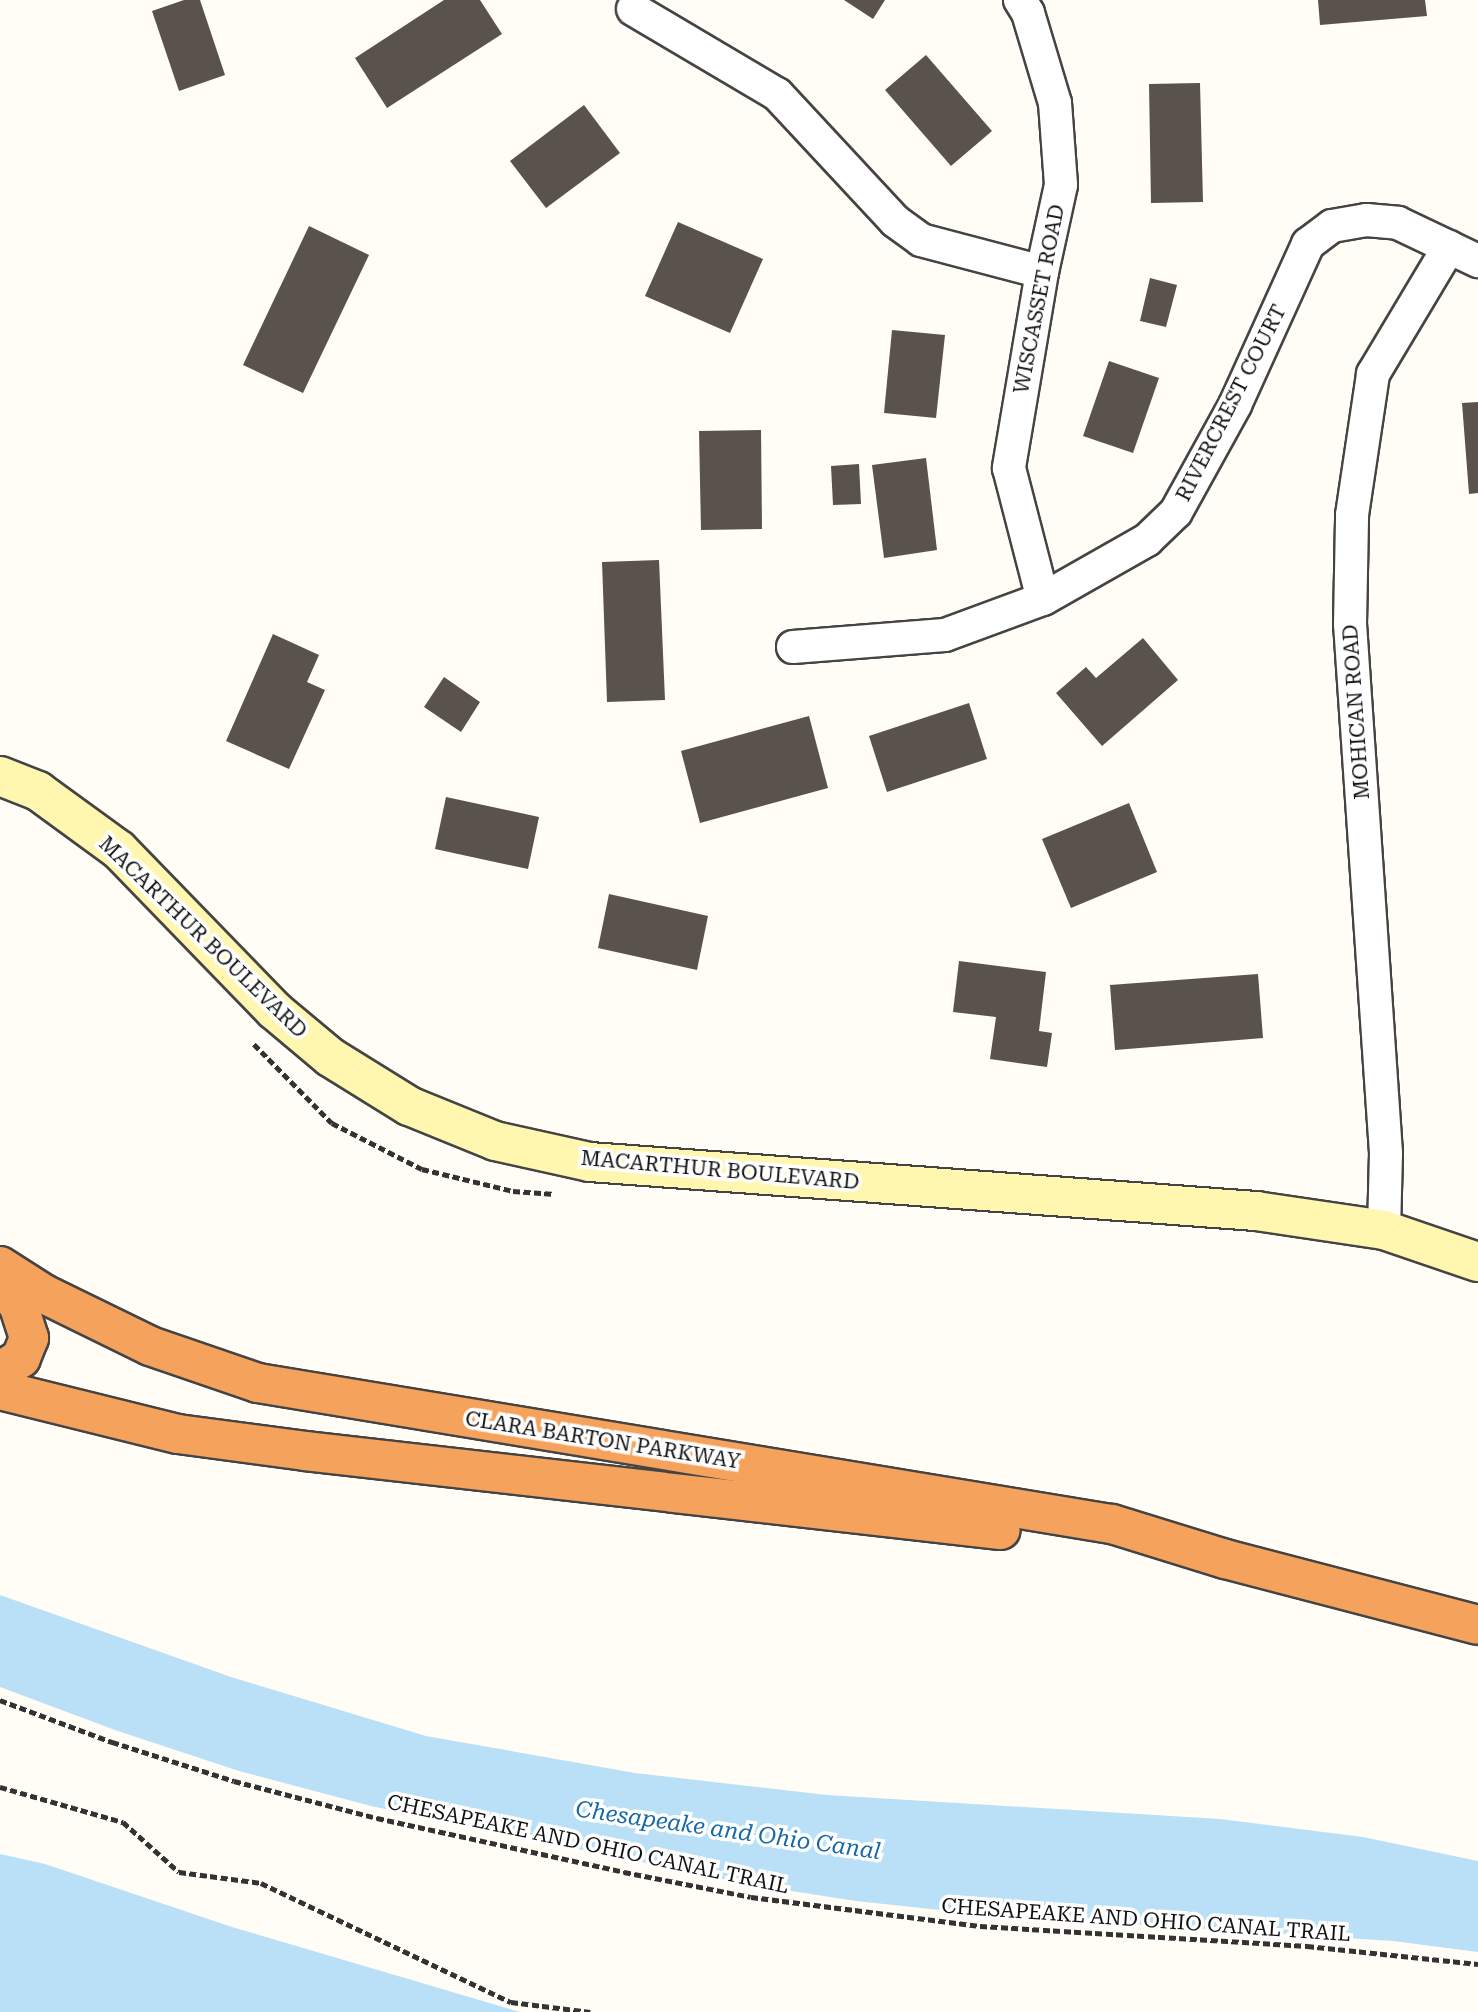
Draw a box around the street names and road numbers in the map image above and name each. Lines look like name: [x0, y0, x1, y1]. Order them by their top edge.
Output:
street label: WISCASSET ROAD: [1008, 202, 1070, 396]
street label: RIVERCREST COURT: [1170, 300, 1292, 506]
street label: MOHICAN ROAD: [1337, 624, 1375, 800]
street label: MACARTHUR BOULEVARD: [94, 831, 312, 1043]
street label: MACARTHUR BOULEVARD: [580, 1145, 860, 1195]
street label: CLARA BARTON PARKWAY: [464, 1406, 742, 1474]
street label: CHESAPEAKE AND OHIO CANAL TRAIL: [385, 1789, 791, 1899]
street label: CHESAPEAKE AND OHIO CANAL TRAIL: [941, 1893, 1351, 1947]

